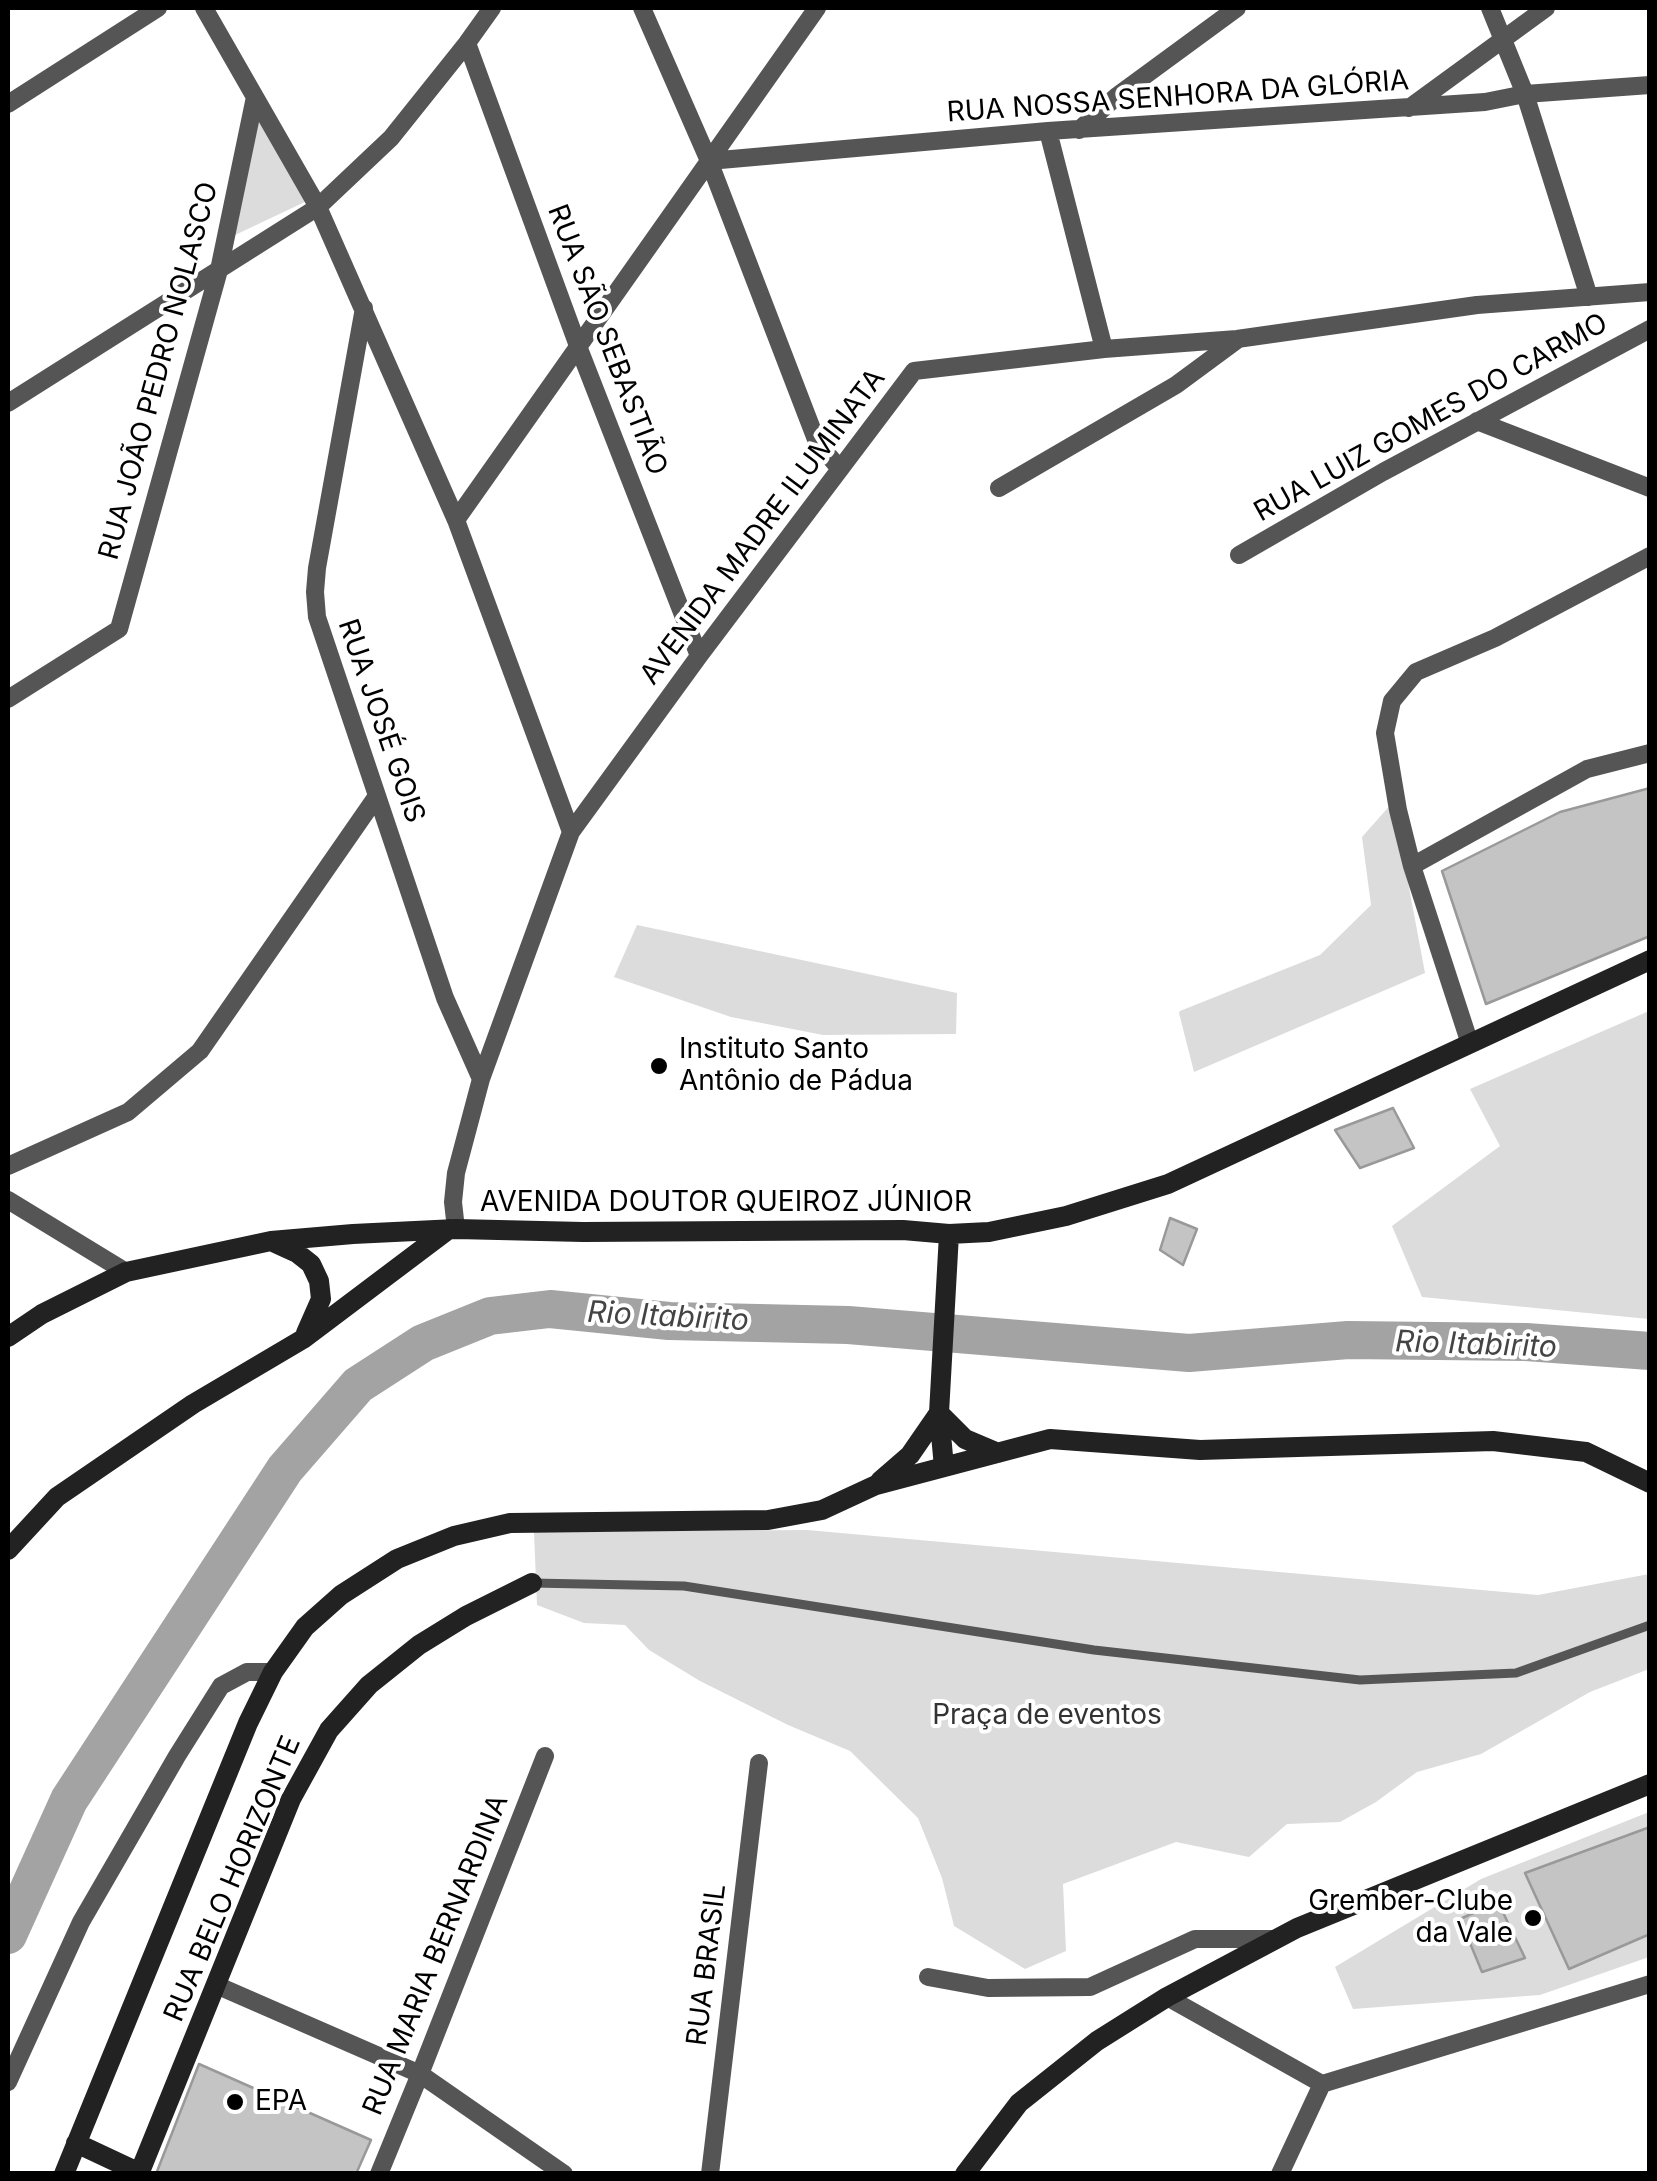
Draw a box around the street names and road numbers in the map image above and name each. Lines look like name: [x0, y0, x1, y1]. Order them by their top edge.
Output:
street label: RUA NOSSA SENHORA DA GLÓRIA: [946, 64, 1410, 130]
street label: RUA JOÃO PEDRO NOLASCO: [92, 179, 226, 563]
street label: RUA SÃO SEBASTIÃO: [540, 200, 674, 480]
street label: RUA LUIZ GOMES DO CARMO: [1248, 307, 1614, 529]
street label: AVENIDA MADRE ILUMINATA: [633, 363, 893, 691]
street label: RUA JOSÉ GOIS: [330, 615, 432, 827]
street label: AVENIDA DOUTOR QUEIROZ JÚNIOR: [480, 1186, 972, 1220]
street label: RUA BELO HORIZONTE: [158, 1731, 308, 2027]
street label: RUA MARIA BERNARDINA: [356, 1790, 516, 2120]
street label: RUA BRASIL: [680, 1882, 734, 2048]

